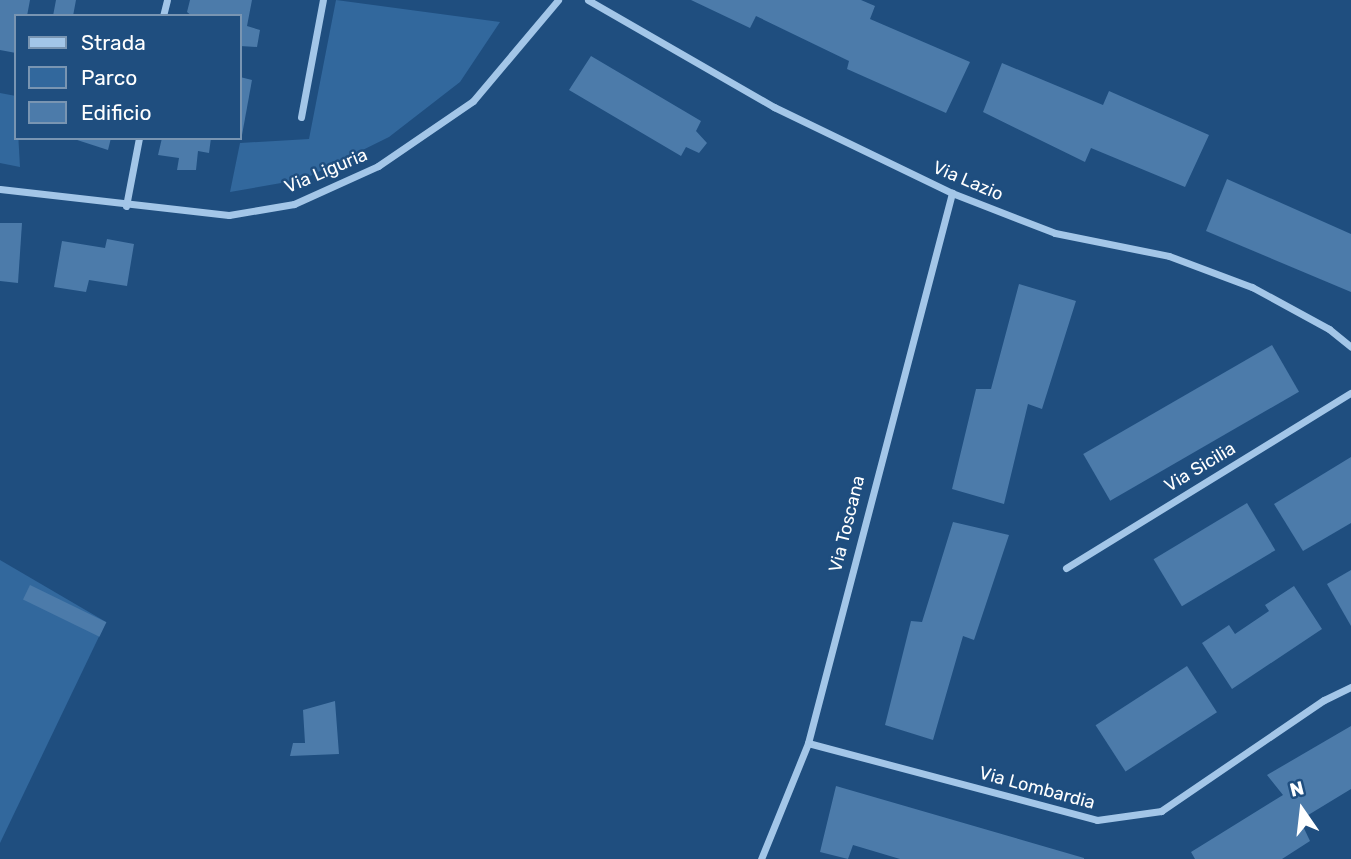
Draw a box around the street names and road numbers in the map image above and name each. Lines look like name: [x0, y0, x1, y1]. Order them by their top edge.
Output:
street label: Via Liguria: [281, 144, 371, 198]
street label: Via Lazio: [930, 157, 1006, 205]
street label: Via Sicilia: [1161, 437, 1239, 497]
street label: Via Toscana: [825, 473, 869, 575]
street label: Via Lombardia: [977, 762, 1097, 814]

